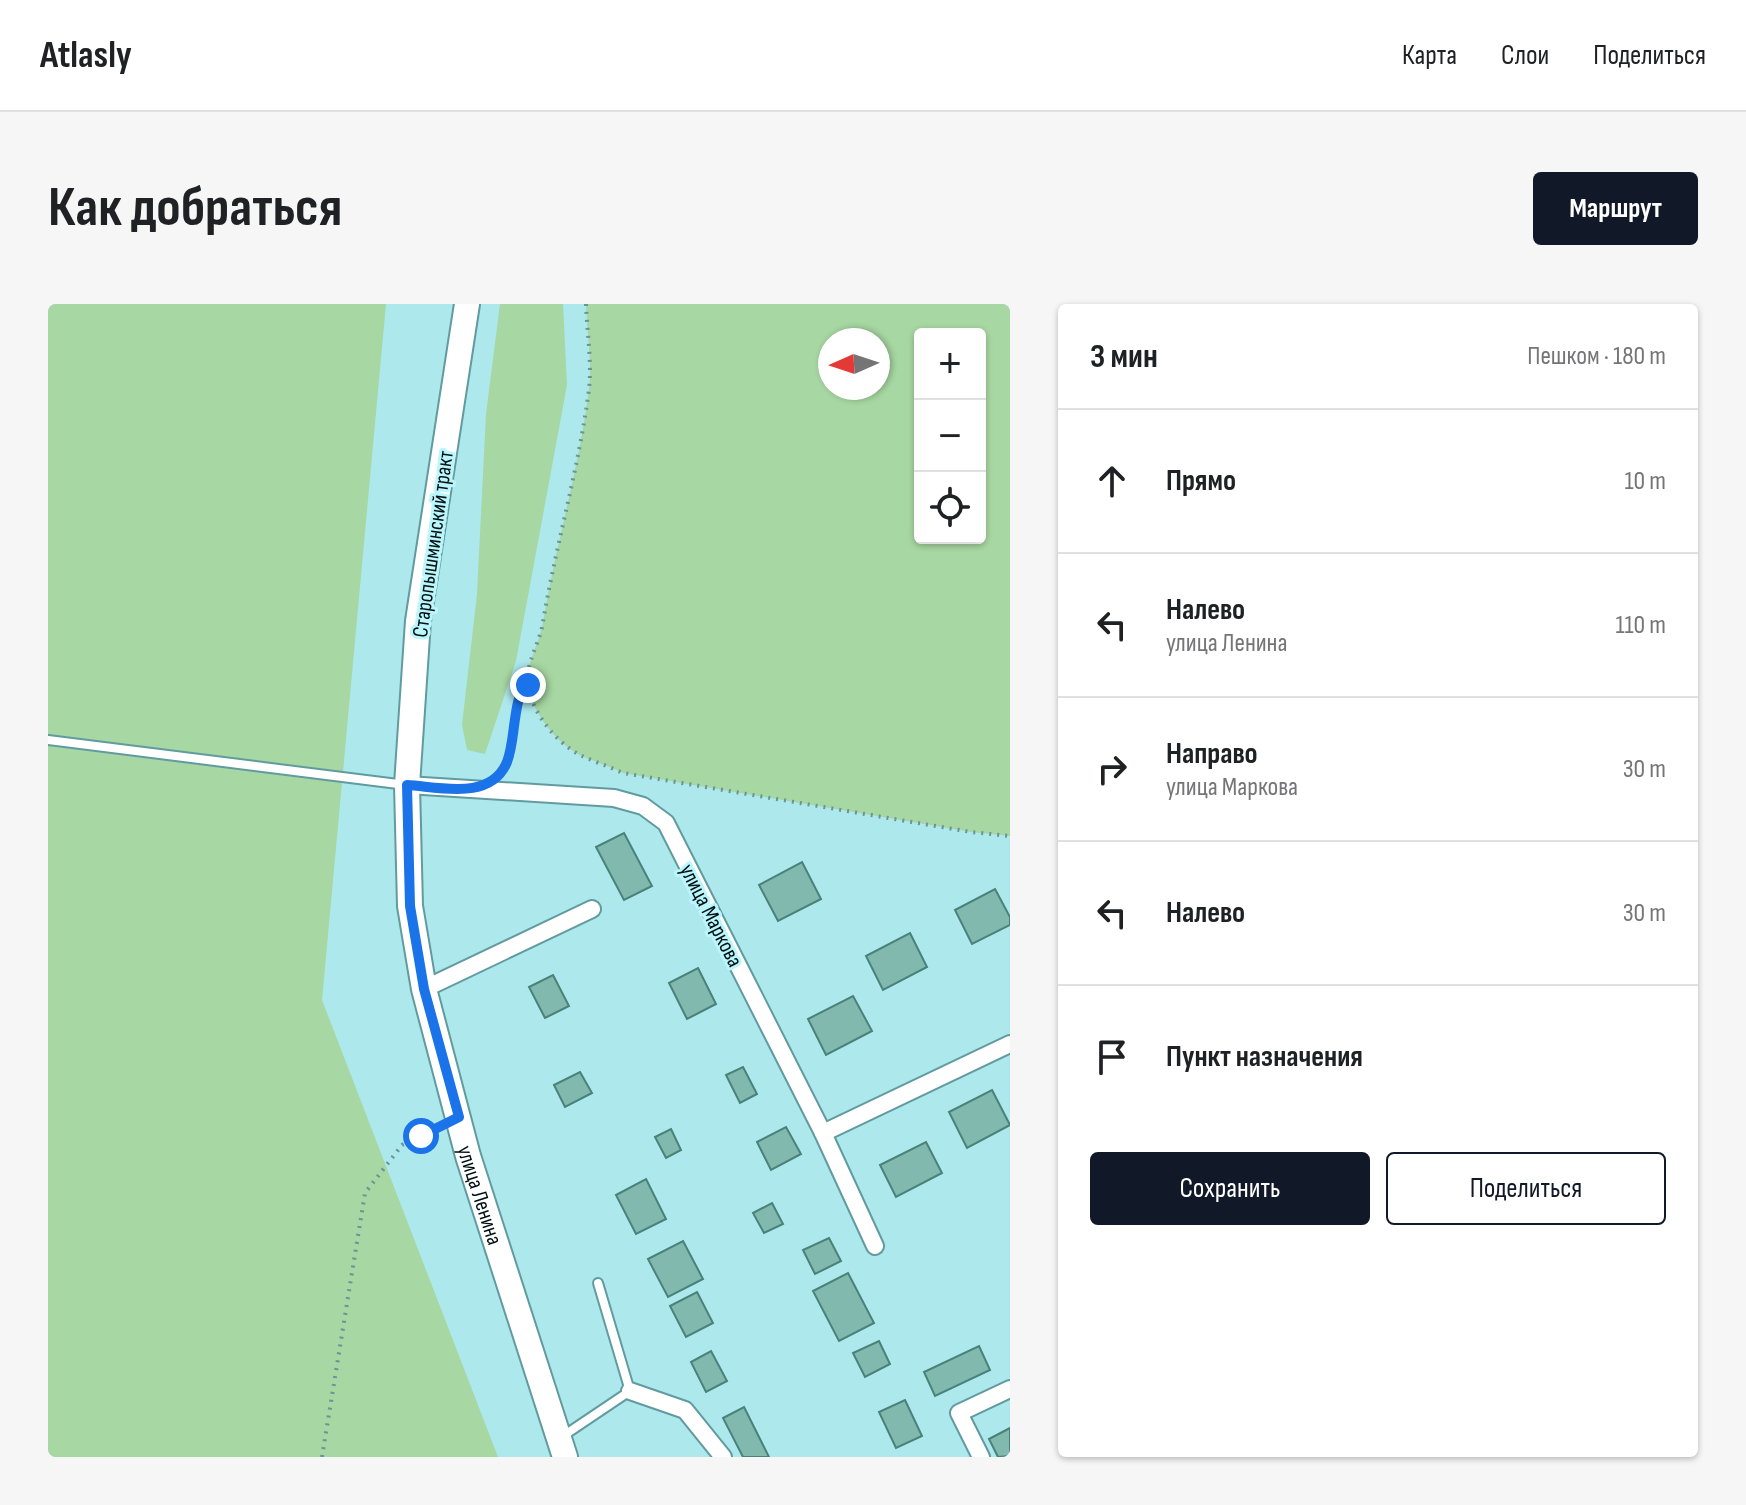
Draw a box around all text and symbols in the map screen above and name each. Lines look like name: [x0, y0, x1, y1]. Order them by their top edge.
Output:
text: Atlasly: [40, 33, 132, 78]
text: Карта: [1402, 39, 1457, 72]
text: Слои: [1501, 39, 1549, 72]
text: Поделиться: [1593, 39, 1706, 72]
button: Маршрут: [1533, 172, 1698, 245]
text: Как добраться: [48, 175, 342, 242]
north arrow: [818, 328, 890, 400]
map controls: [914, 328, 986, 544]
button: +: [914, 328, 986, 400]
text: 3 мин: [1090, 336, 1158, 377]
text: Пешком · 180 m: [1527, 341, 1666, 372]
button: −: [914, 400, 986, 472]
street label: Старопышминский тракт: [407, 449, 460, 639]
icon: ahead: [1090, 459, 1134, 503]
text: Прямо: [1166, 463, 1236, 499]
text: 10 m: [1624, 466, 1666, 497]
button: locate: [914, 472, 986, 544]
text: Налево: [1166, 592, 1245, 628]
icon: left: [1090, 603, 1134, 647]
text: 110 m: [1615, 610, 1666, 641]
text: улица Ленина: [1166, 628, 1288, 659]
route end: [510, 667, 546, 703]
text: Направо: [1166, 736, 1258, 772]
icon: right: [1090, 747, 1134, 791]
text: 30 m: [1623, 754, 1666, 785]
text: улица Маркова: [1166, 772, 1298, 803]
street label: улица Маркова: [673, 860, 748, 972]
icon: left: [1090, 891, 1134, 935]
text: Налево: [1166, 895, 1245, 931]
text: 30 m: [1623, 898, 1666, 929]
icon: arrive: [1090, 1035, 1134, 1079]
text: Пункт назначения: [1166, 1039, 1363, 1075]
route start: [403, 1118, 439, 1154]
street label: улица Ленина: [451, 1143, 508, 1249]
button: Сохранить: [1090, 1152, 1370, 1225]
button: Поделиться: [1386, 1152, 1666, 1225]

